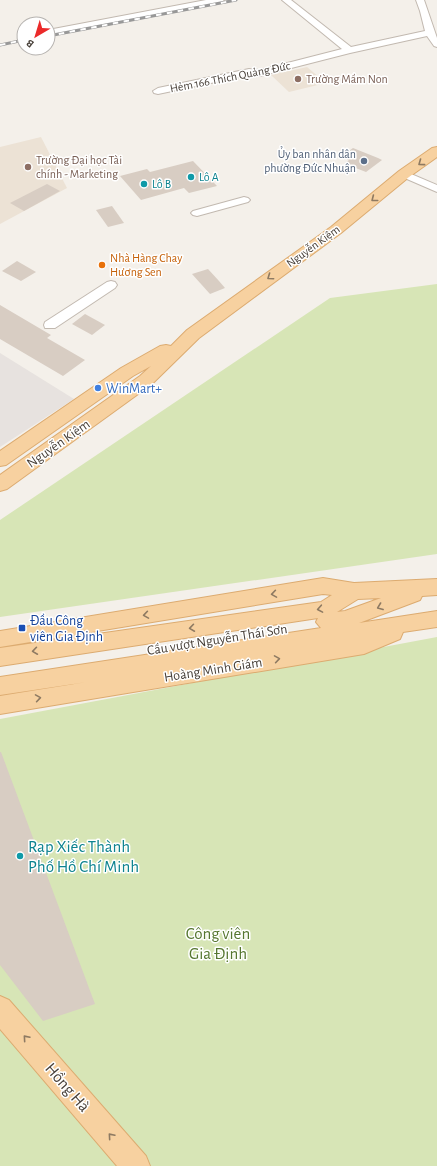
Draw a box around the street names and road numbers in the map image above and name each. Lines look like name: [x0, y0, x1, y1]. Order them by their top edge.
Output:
street label: Hẻm 166 Thích Quảng Đức: [169, 59, 292, 96]
street label: Nguyễn Kiệm: [283, 222, 343, 270]
street label: Nguyễn Kiệm: [23, 415, 93, 471]
street label: Cầu vượt Nguyễn Thái Sơn: [146, 620, 288, 658]
street label: Hoàng Minh Giám: [163, 655, 263, 685]
street label: Hồng Hà: [42, 1060, 93, 1115]

